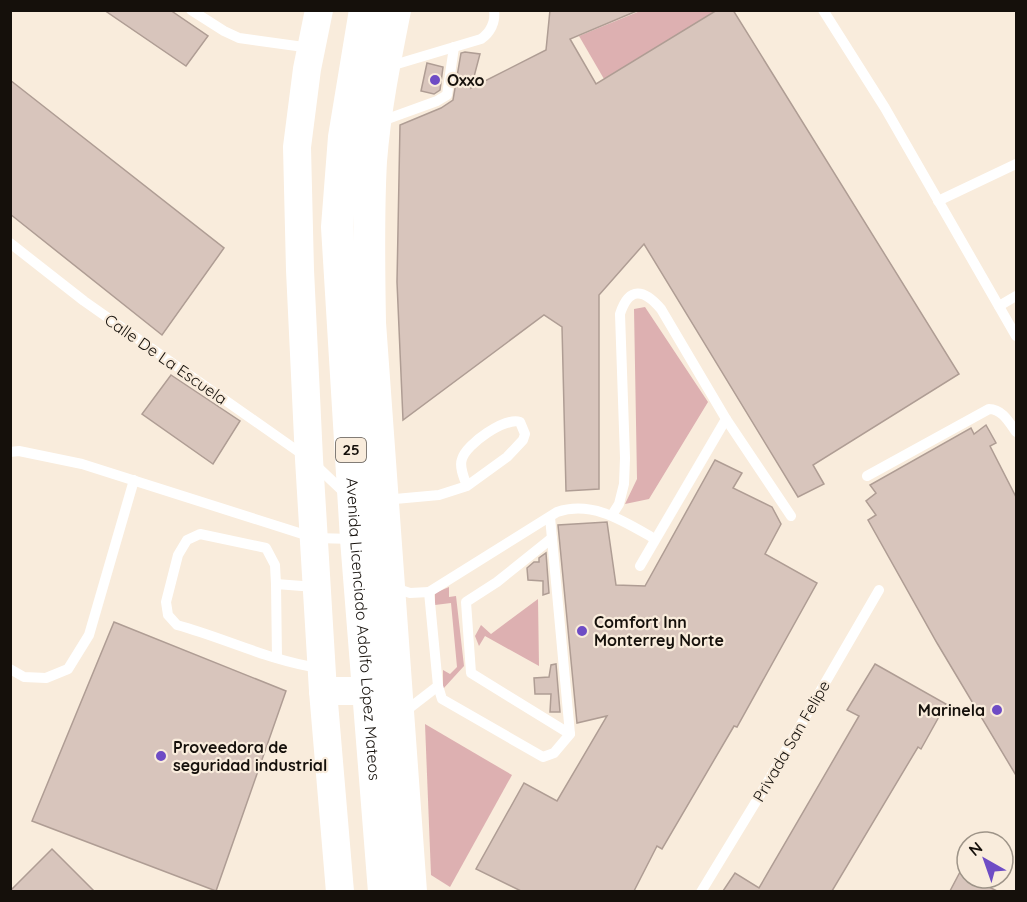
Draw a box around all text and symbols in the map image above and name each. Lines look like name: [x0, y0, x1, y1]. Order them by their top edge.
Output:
place label: Oxxo: [447, 70, 485, 90]
marker: Oxxo: [428, 73, 442, 87]
street label: Calle De La Escuela: [101, 309, 231, 409]
road number: 25: [336, 438, 366, 462]
street label: Avenida Licenciado Adolfo López Mateos: [342, 477, 385, 781]
place label: Comfort Inn Monterrey Norte: [594, 612, 724, 650]
marker: Comfort Inn Monterrey Norte: [575, 624, 589, 638]
street label: Privada San Felipe: [748, 677, 834, 805]
place label: Marinela: [918, 700, 985, 720]
marker: Marinela: [990, 703, 1004, 717]
place label: Proveedora de seguridad industrial: [173, 737, 327, 775]
marker: Proveedora de seguridad industrial: [154, 749, 168, 763]
north arrow: [955, 830, 1015, 890]
text: N: [964, 837, 986, 860]

